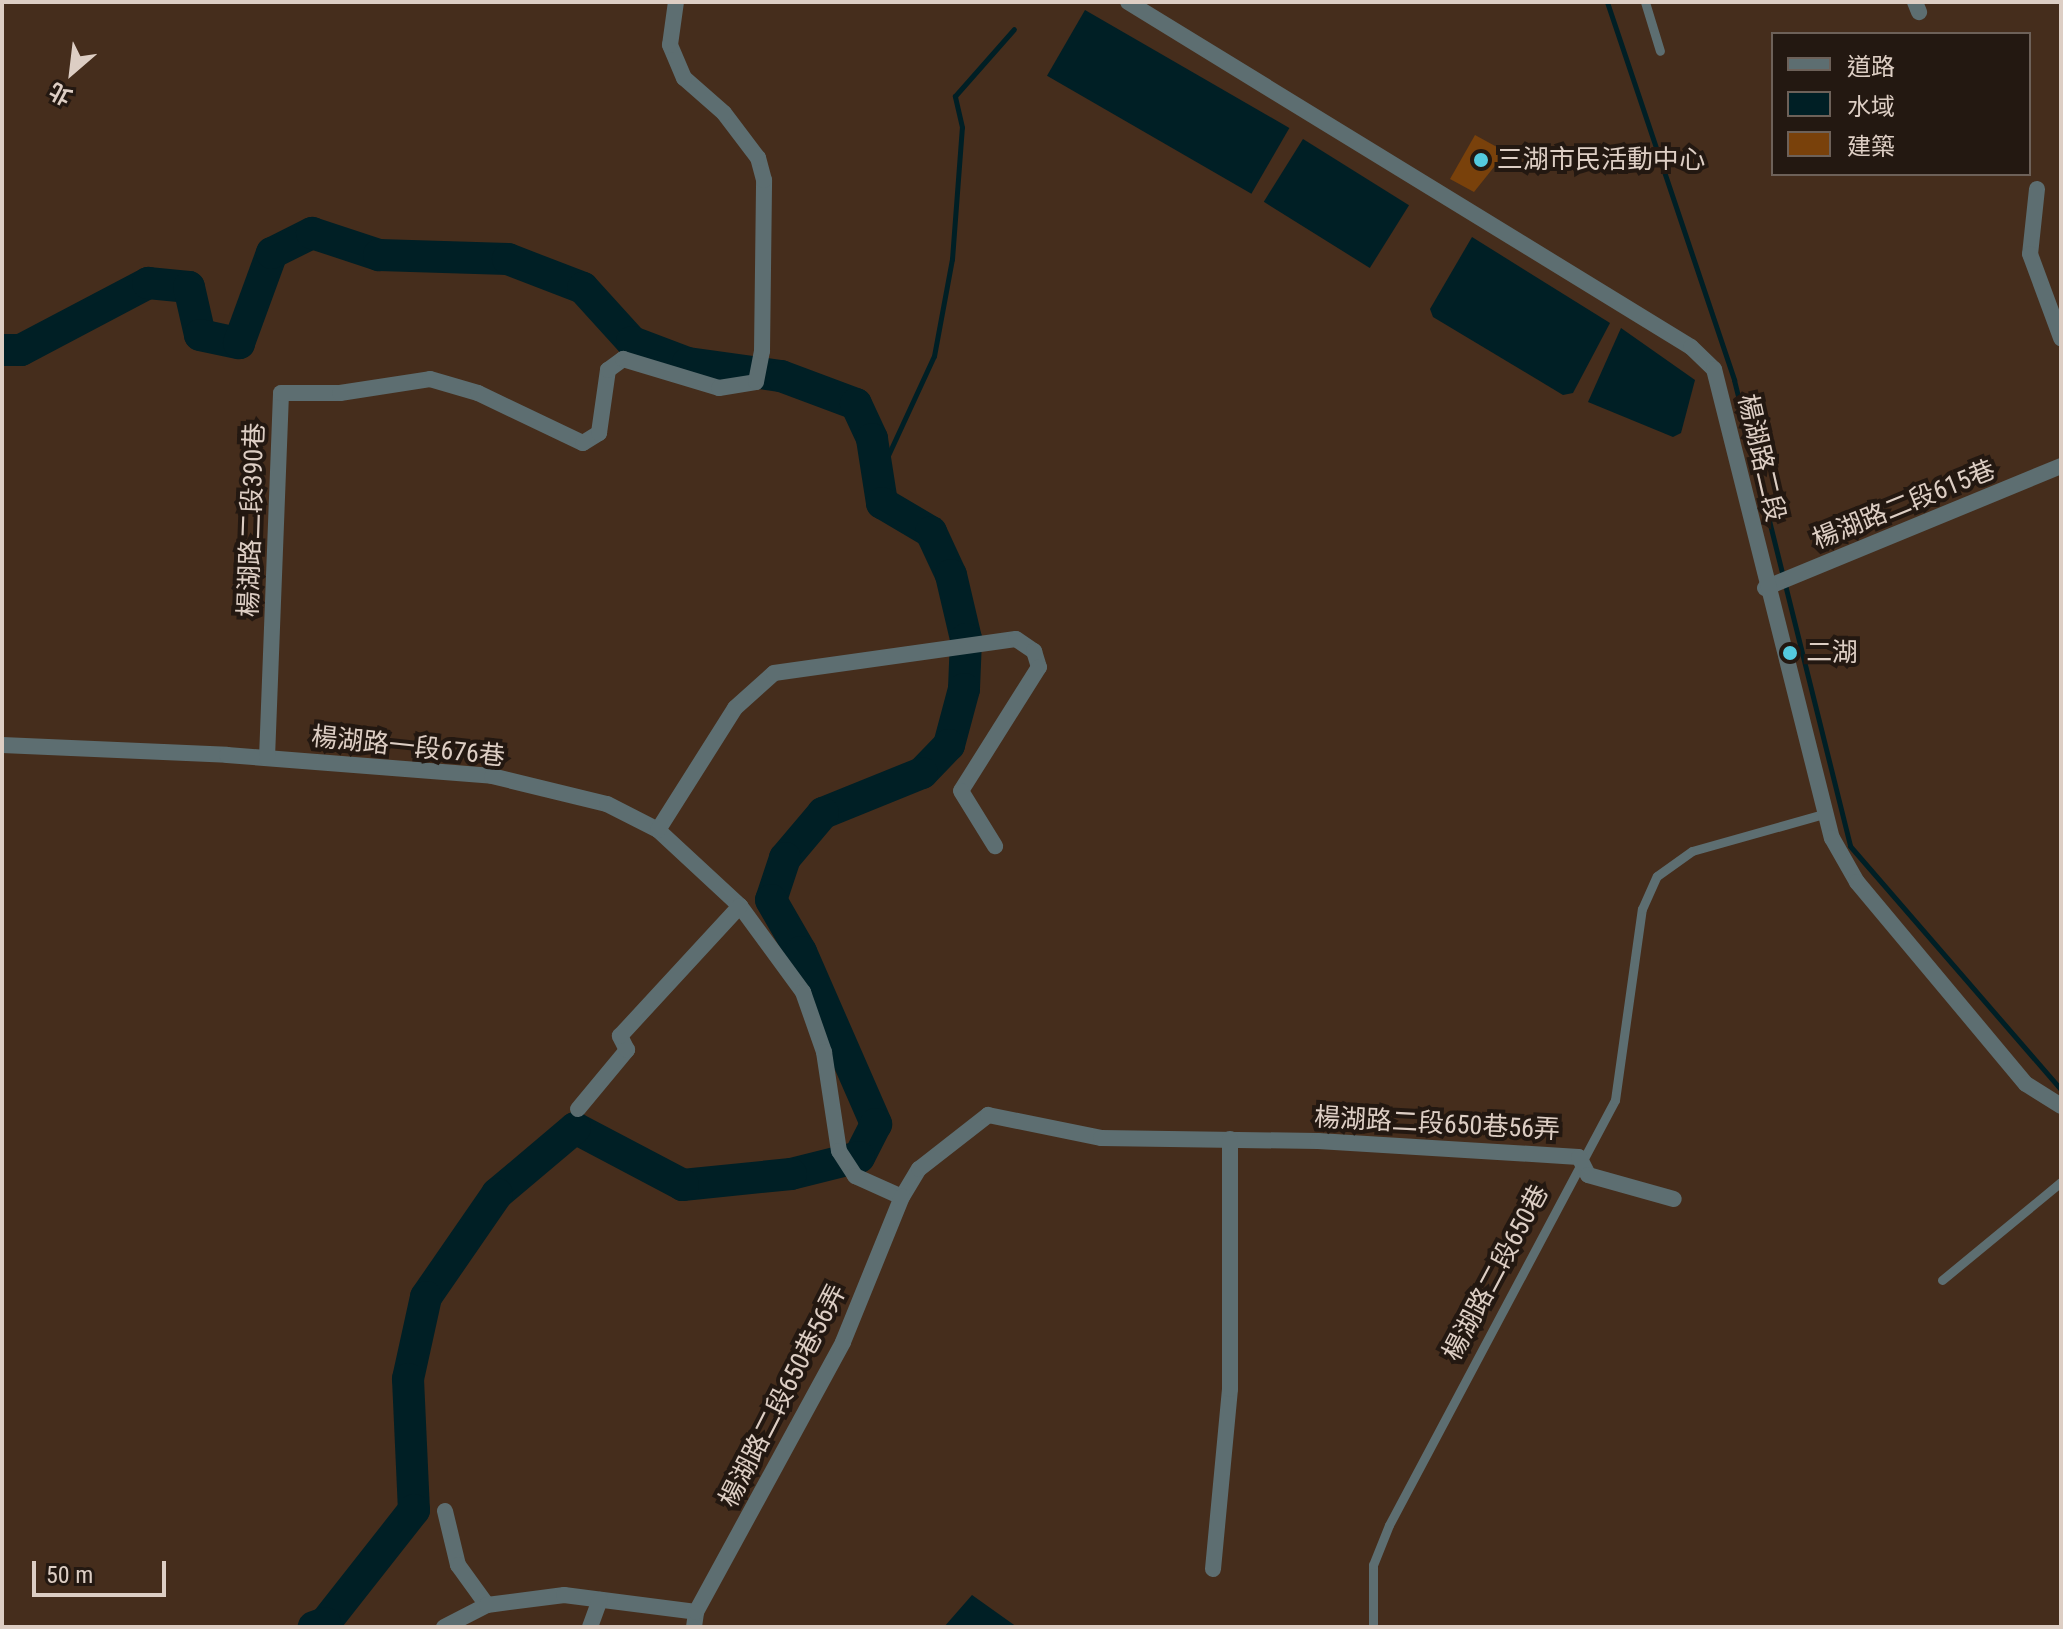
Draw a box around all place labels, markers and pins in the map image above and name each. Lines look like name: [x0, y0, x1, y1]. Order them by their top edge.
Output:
place label: 三湖市民活動中心: [1497, 144, 1705, 176]
marker: 三湖市民活動中心: [1472, 151, 1490, 169]
place label: 二湖: [1806, 637, 1858, 669]
marker: 二湖: [1781, 644, 1799, 662]

